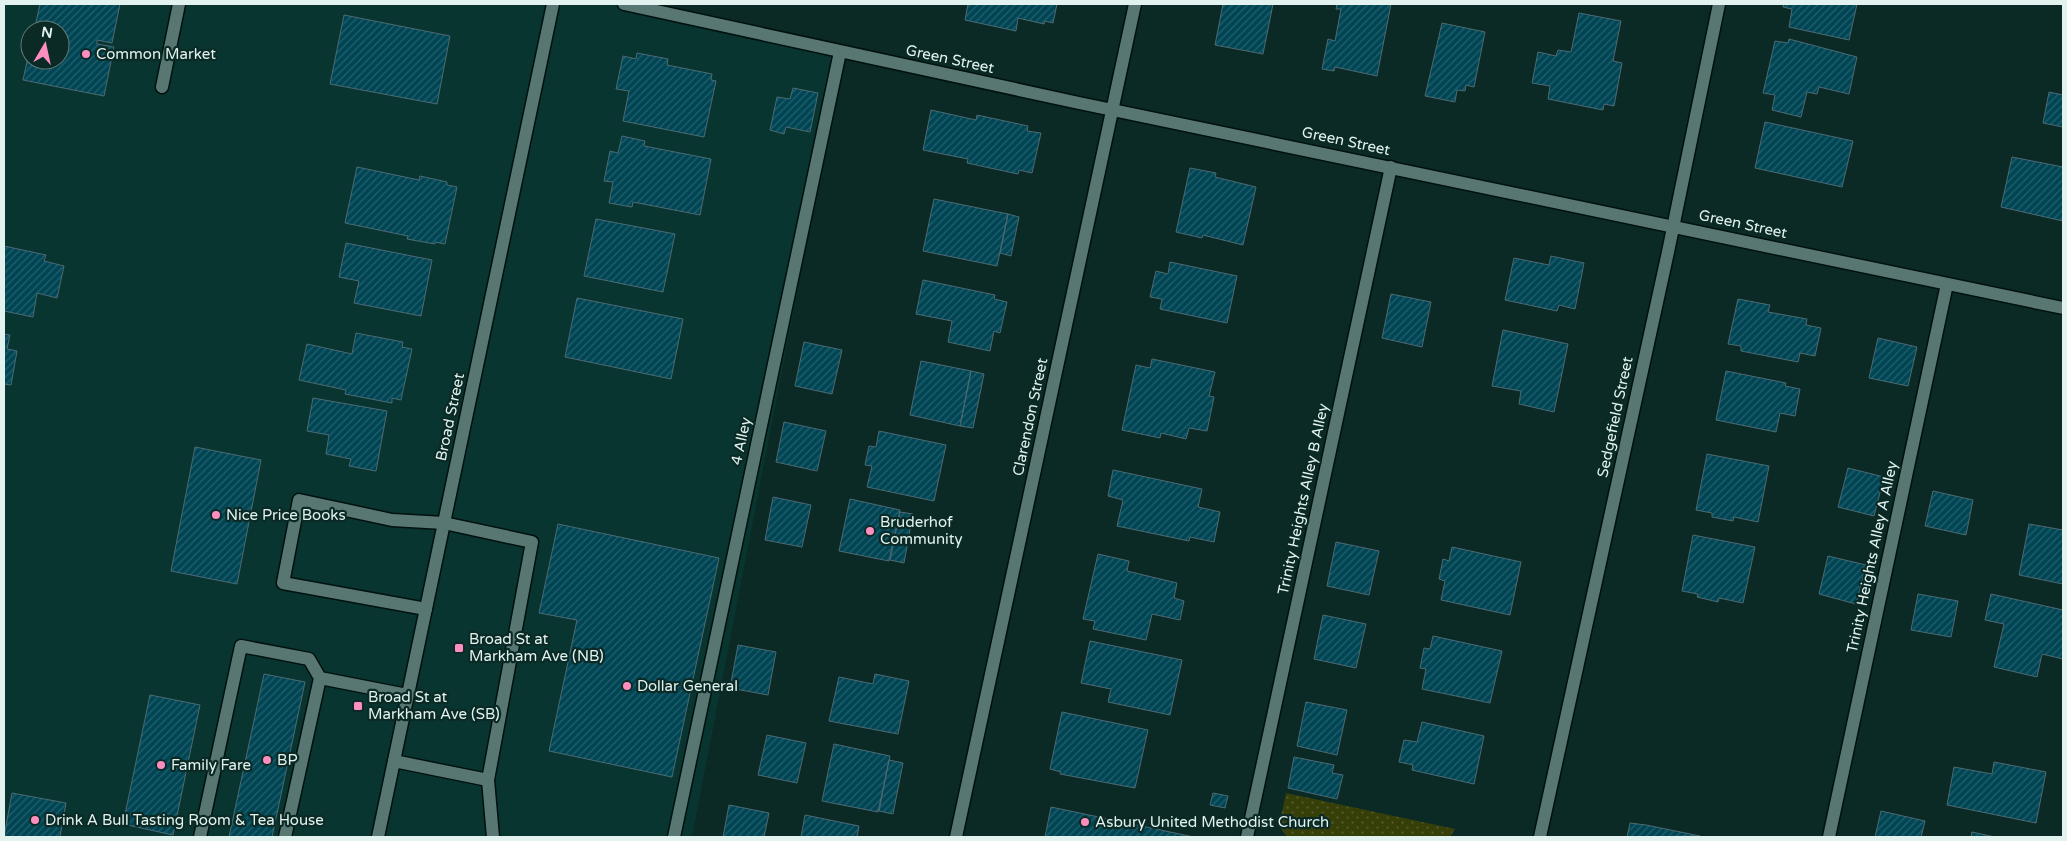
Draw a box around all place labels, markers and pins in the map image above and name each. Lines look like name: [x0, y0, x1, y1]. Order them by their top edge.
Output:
place label: Common Market: [96, 45, 216, 63]
marker: Common Market: [80, 48, 92, 60]
place label: Nice Price Books: [226, 506, 346, 524]
marker: Nice Price Books: [210, 509, 222, 521]
place label: Bruderhof Community: [880, 513, 963, 548]
marker: Bruderhof Community: [864, 525, 876, 537]
place label: Broad St at Markham Ave (NB): [469, 630, 604, 665]
marker: Broad St at Markham Ave (NB): [453, 642, 465, 654]
place label: Dollar General: [637, 677, 738, 695]
marker: Dollar General: [621, 680, 633, 692]
place label: Broad St at Markham Ave (SB): [368, 688, 500, 723]
marker: Broad St at Markham Ave (SB): [352, 700, 364, 712]
place label: BP: [277, 751, 297, 769]
marker: BP: [261, 754, 273, 766]
place label: Family Fare: [171, 756, 251, 774]
marker: Family Fare: [155, 759, 167, 771]
place label: Drink A Bull Tasting Room & Tea House: [45, 811, 324, 829]
place label: Asbury United Methodist Church: [1095, 813, 1329, 831]
marker: Drink A Bull Tasting Room & Tea House: [29, 814, 41, 826]
marker: Asbury United Methodist Church: [1079, 816, 1091, 828]

